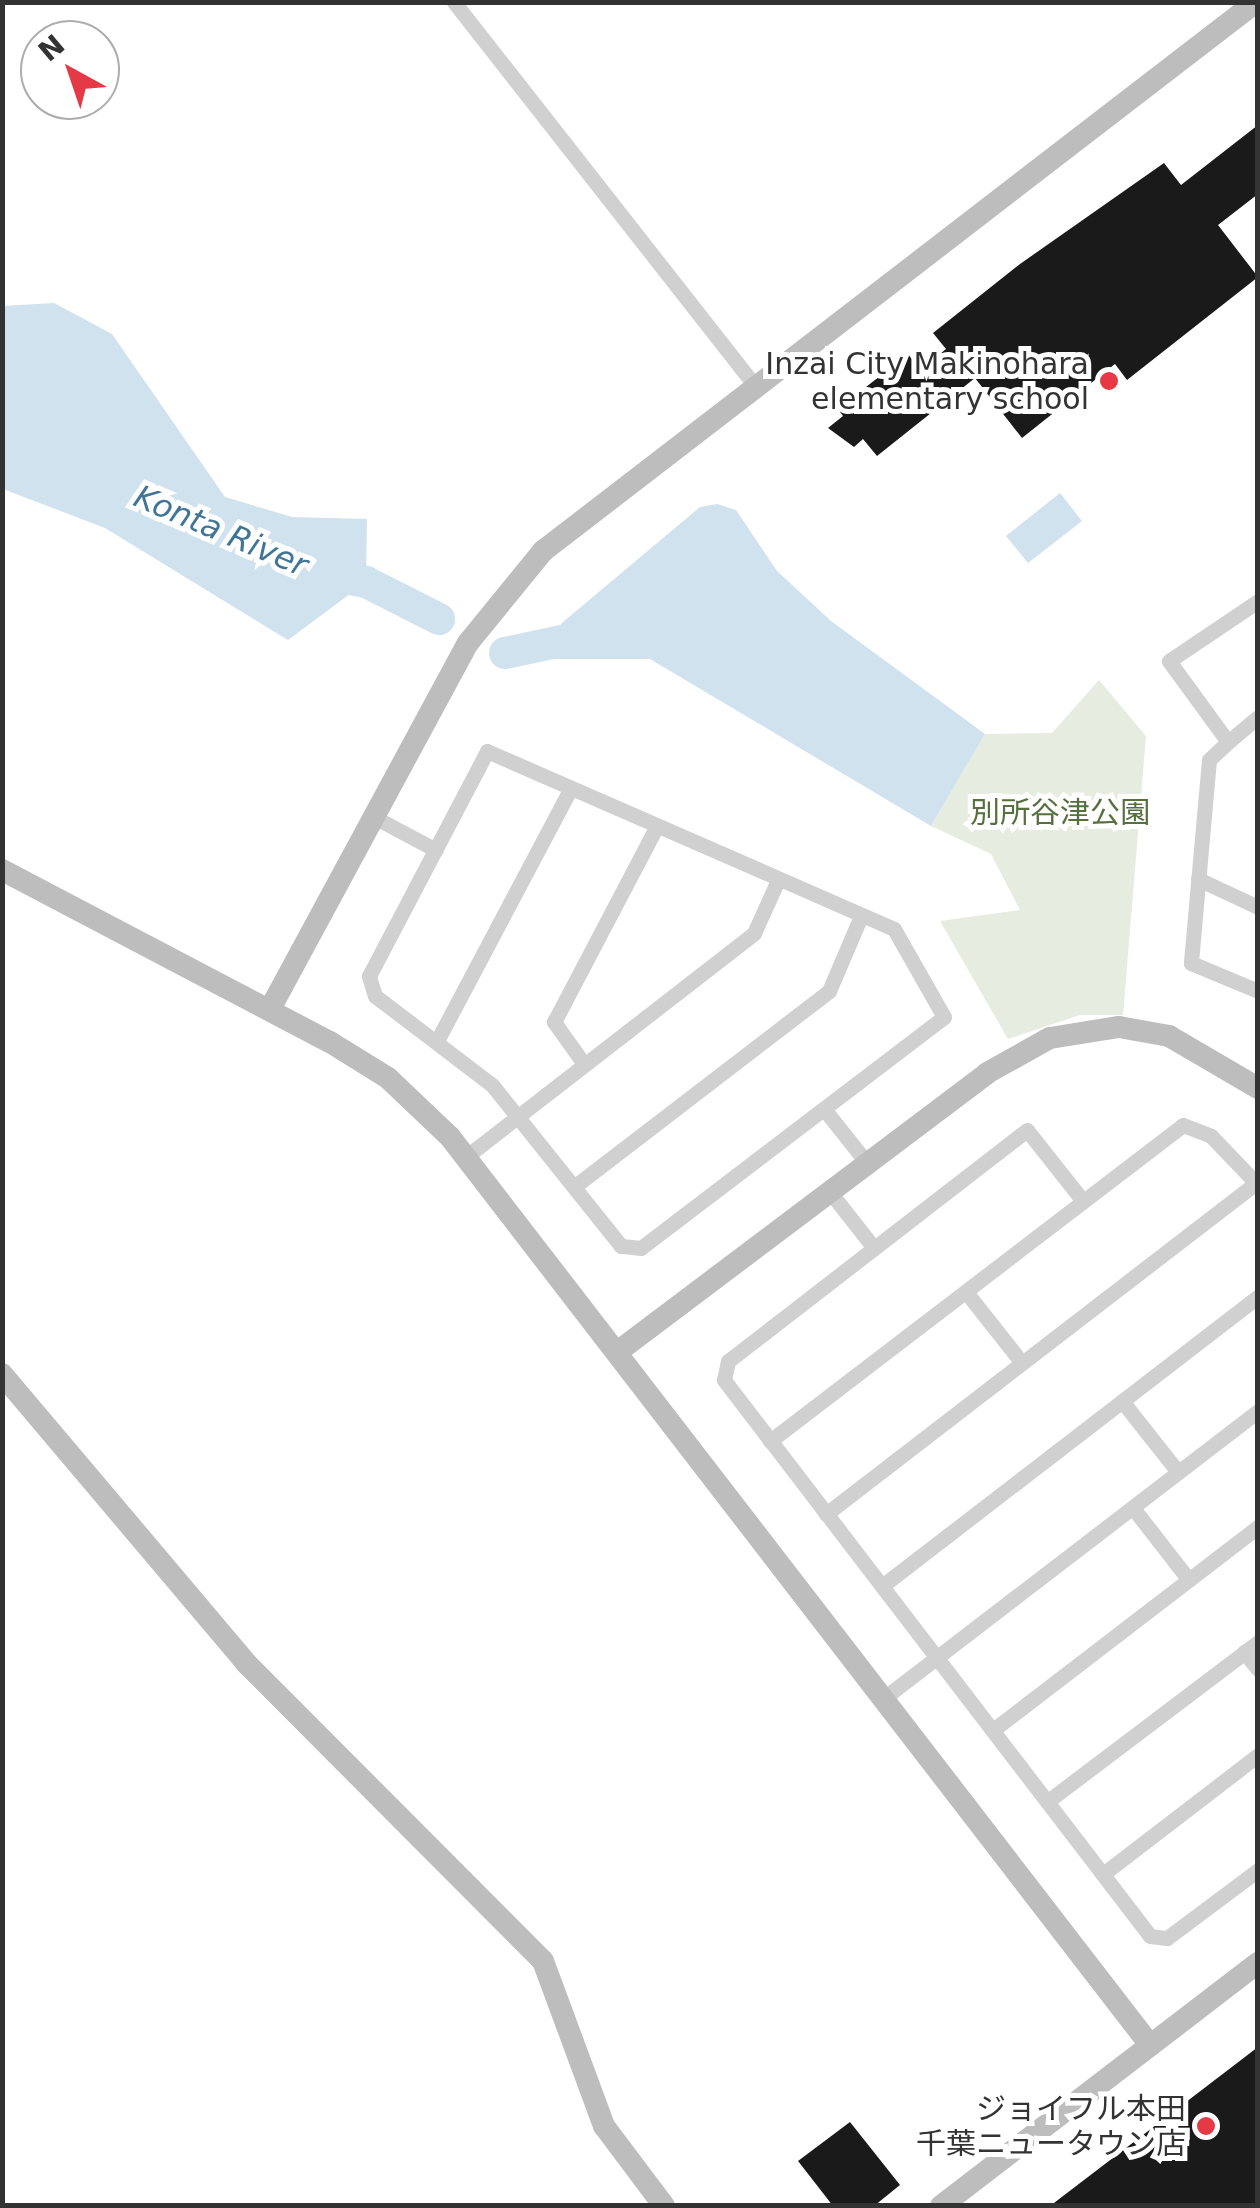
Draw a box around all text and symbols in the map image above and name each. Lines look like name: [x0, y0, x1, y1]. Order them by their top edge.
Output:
north arrow: [20, 20, 120, 120]
text: N: [32, 28, 71, 68]
place label: Inzai City Makinohara elementary school: [765, 346, 1089, 416]
marker: Inzai City Makinohara elementary school: [1098, 370, 1120, 392]
water label: Konta River: [128, 477, 314, 585]
park label: 別所谷津公園: [970, 795, 1150, 831]
place label: ジョイフル本田 千葉ニュータウン店: [916, 2091, 1186, 2162]
marker: ジョイフル本田 千葉ニュータウン店: [1195, 2115, 1217, 2137]

